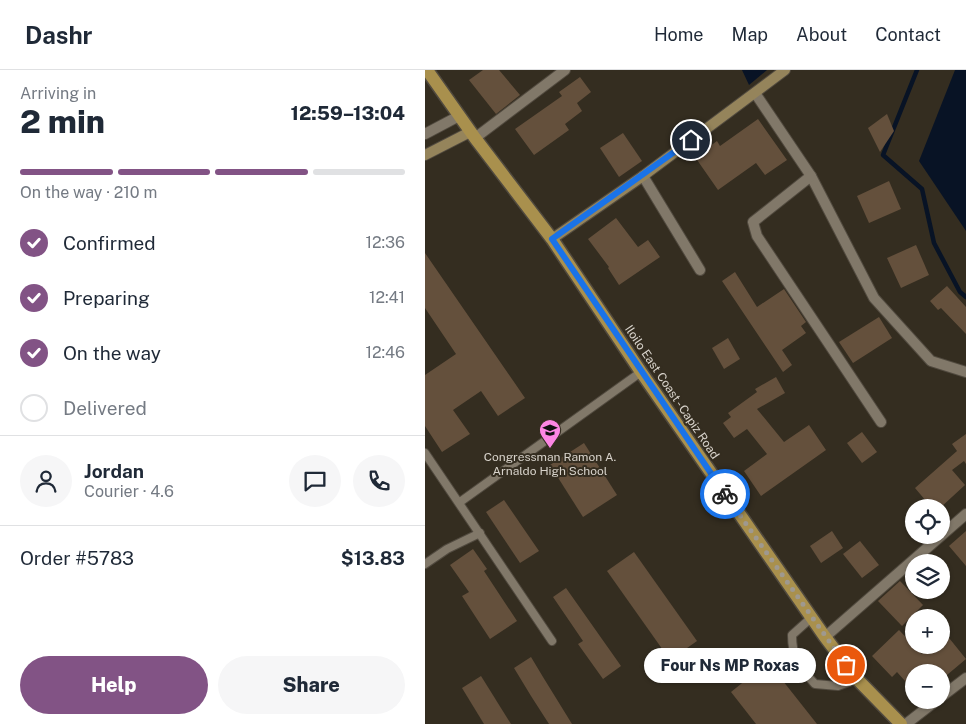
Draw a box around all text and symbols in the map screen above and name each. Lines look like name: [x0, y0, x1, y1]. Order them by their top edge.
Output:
text: Dashr: [25, 21, 93, 49]
text: Home: [654, 24, 704, 45]
text: Map: [732, 24, 768, 45]
text: About: [796, 24, 847, 45]
text: Contact: [875, 24, 941, 45]
text: Arriving in: [20, 84, 96, 103]
text: 12:59–13:04: [291, 102, 405, 124]
text: 2 min: [20, 103, 105, 140]
pin: [670, 119, 712, 161]
icon: home: [677, 126, 705, 154]
text: On the way · 210 m: [20, 183, 157, 202]
icon: check: [20, 229, 48, 257]
text: Confirmed: [63, 232, 156, 254]
text: 12:36: [365, 233, 405, 252]
icon: check: [20, 284, 48, 312]
text: Preparing: [63, 287, 150, 309]
text: 12:41: [369, 288, 405, 307]
street label: Iloilo East Coast - Capiz Road: [622, 323, 722, 461]
icon: check: [20, 339, 48, 367]
text: On the way: [63, 342, 161, 364]
text: 12:46: [365, 343, 405, 362]
text: Delivered: [63, 397, 147, 419]
school or university icon: Congressman Ramon A. Arnaldo High School: [538, 418, 562, 449]
place label: Congressman Ramon A. Arnaldo High School: [484, 450, 616, 478]
button: person: [20, 455, 72, 507]
button: chat: [289, 455, 341, 507]
button: phone: [353, 455, 405, 507]
text: Jordan: [84, 460, 144, 482]
courier: [700, 469, 750, 519]
icon: bike: [711, 480, 739, 508]
text: Courier · 4.6: [84, 482, 174, 501]
map controls: [905, 499, 950, 709]
button: locate: [905, 499, 950, 544]
text: Order #5783: [20, 547, 134, 569]
text: $13.83: [341, 547, 405, 569]
button: layers: [905, 554, 950, 599]
button: +: [905, 609, 950, 654]
pin: [825, 644, 867, 686]
callout: Four Ns MP Roxas: [643, 648, 816, 682]
icon: bag: [832, 651, 860, 679]
button: Help: [20, 656, 208, 714]
button: Share: [218, 656, 405, 714]
text: Four Ns MP Roxas: [661, 656, 799, 675]
button: −: [905, 664, 950, 709]

